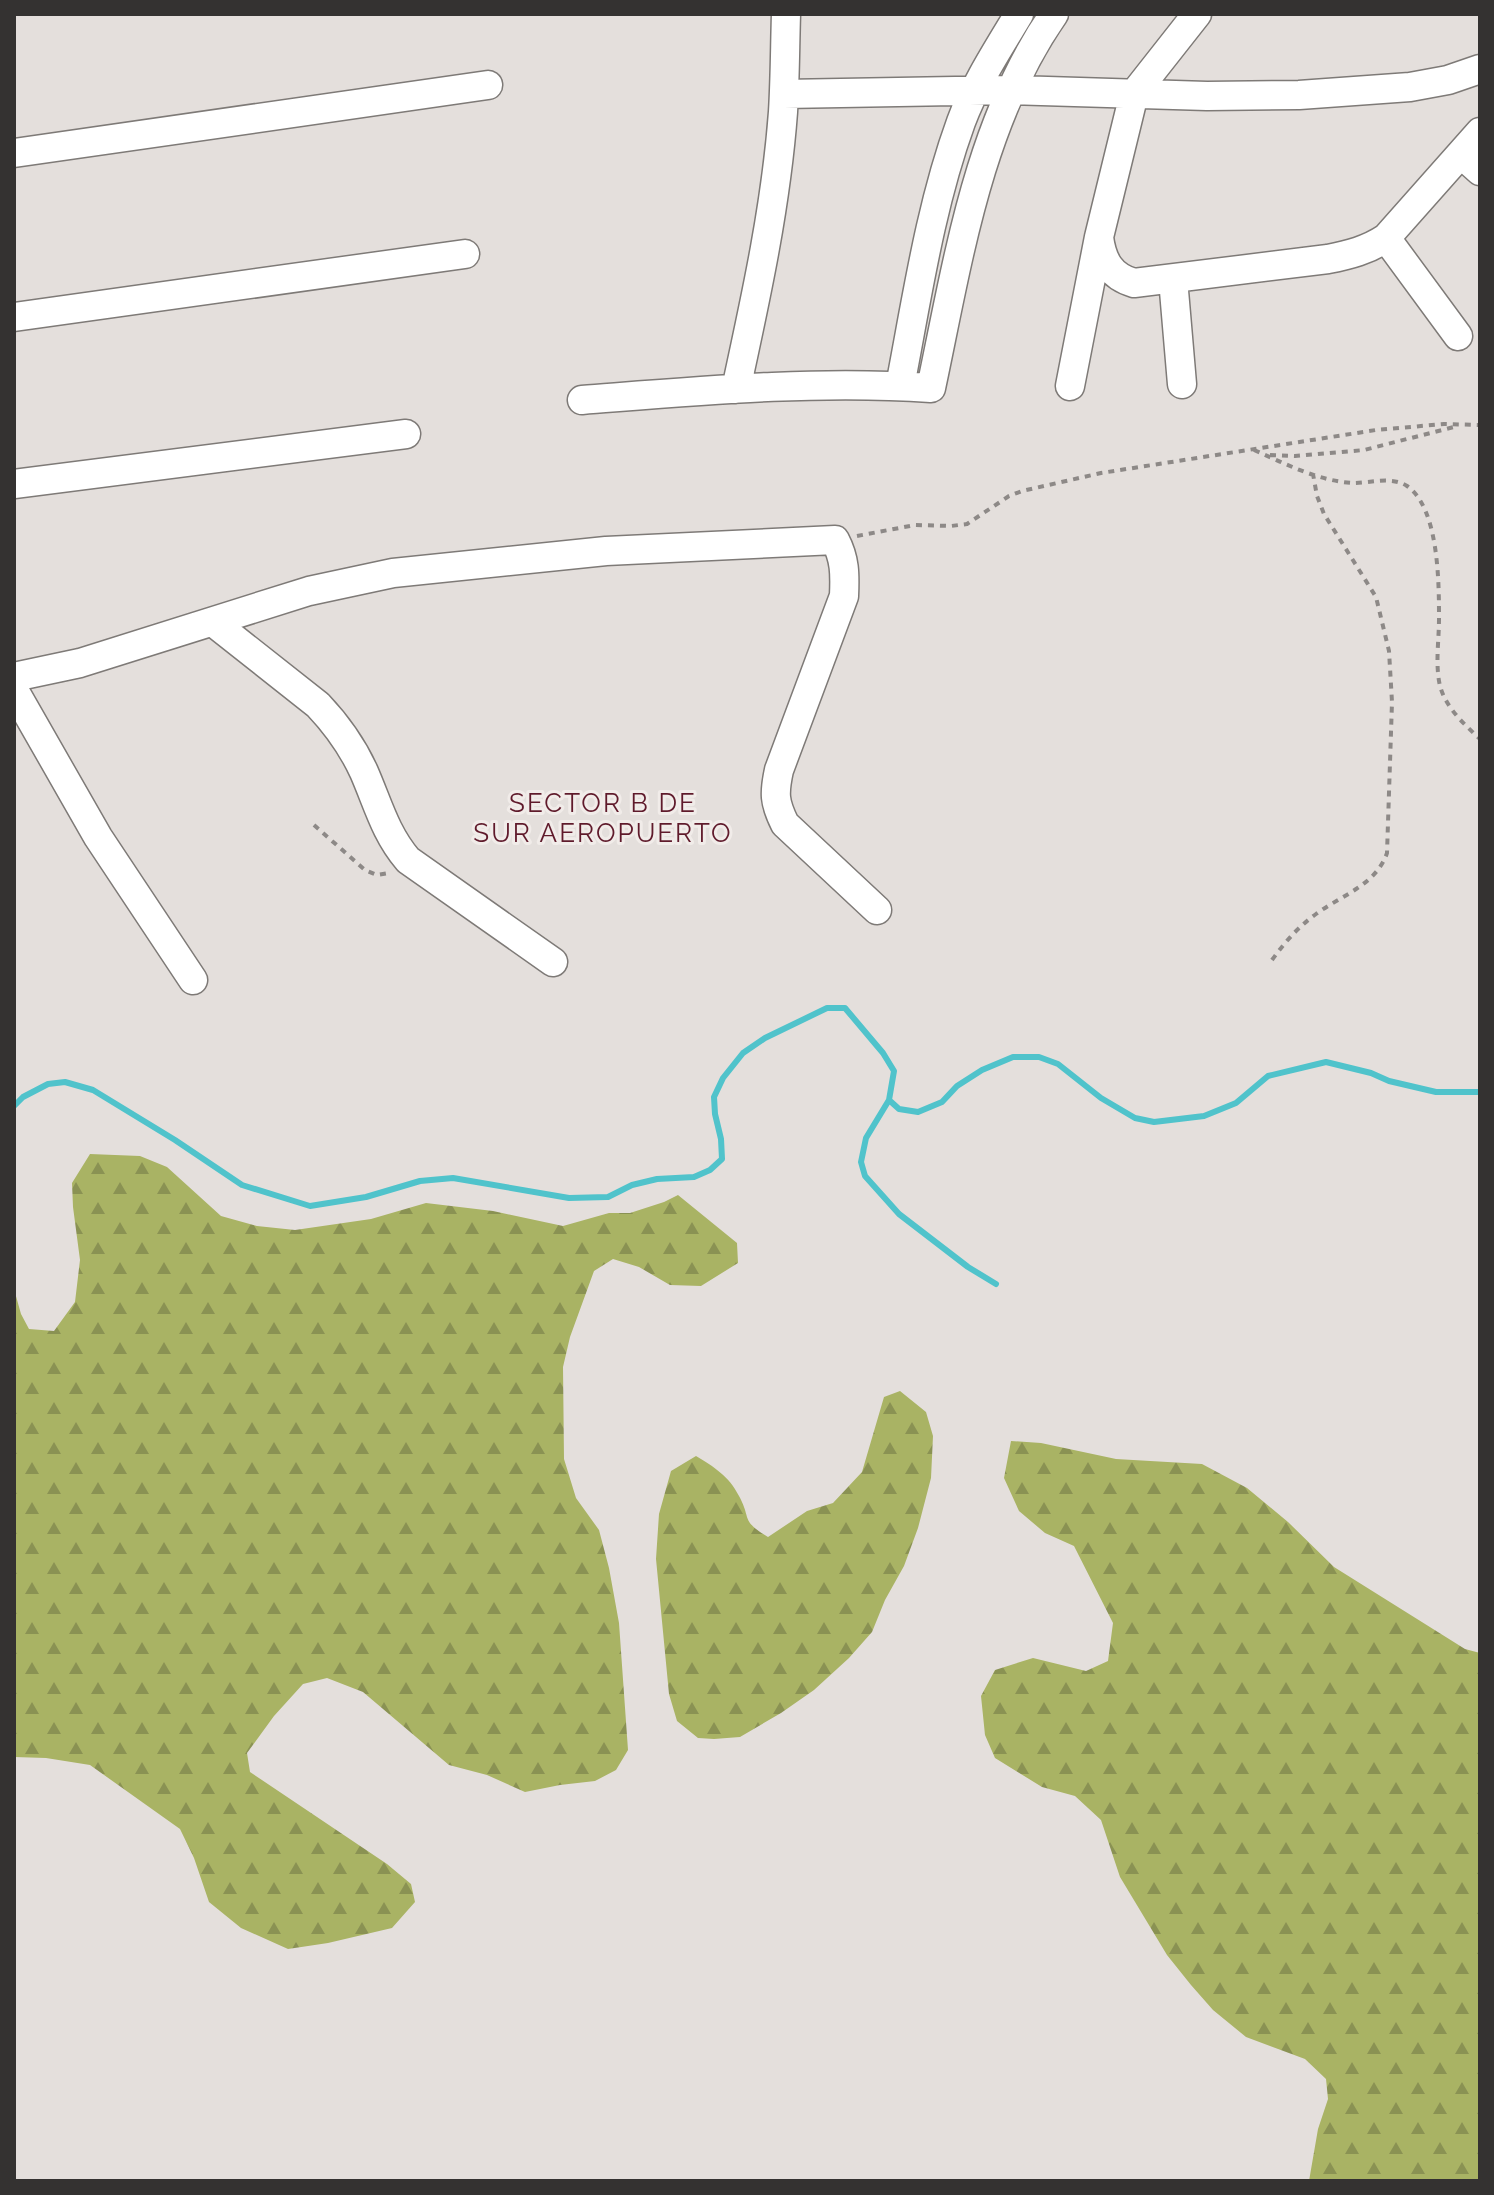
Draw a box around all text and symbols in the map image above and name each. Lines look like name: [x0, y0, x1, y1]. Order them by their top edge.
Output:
district label: SECTOR B DE SUR AEROPUERTO: [473, 788, 733, 848]

